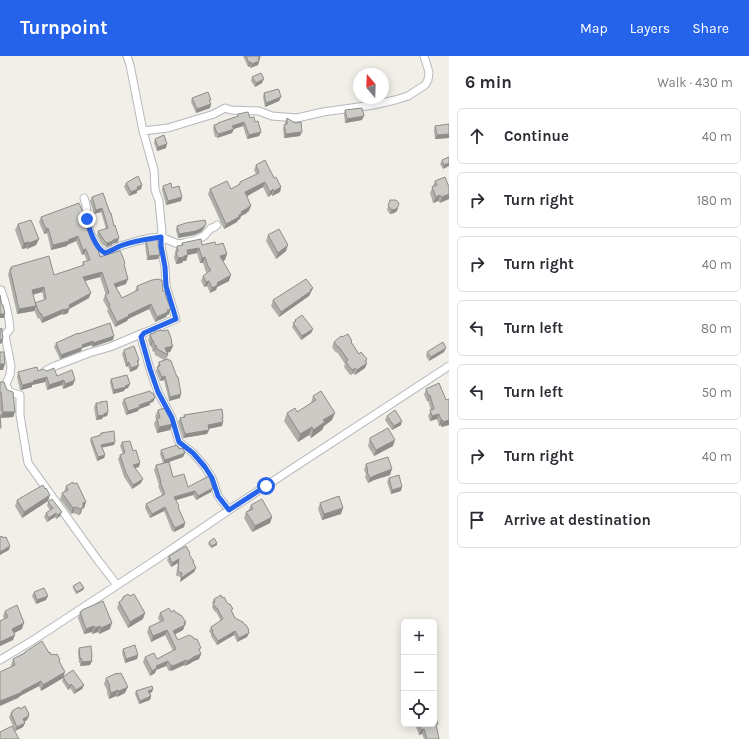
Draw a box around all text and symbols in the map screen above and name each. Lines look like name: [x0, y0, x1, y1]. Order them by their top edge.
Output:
text: Turnpoint: [20, 17, 108, 39]
text: Map: [580, 20, 608, 37]
text: Layers: [630, 20, 670, 37]
text: Share: [692, 20, 729, 37]
north arrow: [353, 68, 389, 104]
text: 6 min: [465, 72, 512, 92]
text: Walk · 430 m: [657, 75, 733, 90]
icon: ahead: [466, 125, 488, 147]
text: Continue: [504, 127, 569, 145]
text: 40 m: [702, 129, 732, 144]
icon: right: [466, 189, 488, 211]
text: Turn right: [504, 191, 574, 209]
text: 180 m: [697, 193, 732, 208]
route end: [78, 210, 96, 228]
icon: right: [466, 253, 488, 275]
text: Turn right: [504, 255, 574, 273]
text: 40 m: [702, 257, 732, 272]
icon: left: [466, 317, 488, 339]
text: Turn left: [504, 319, 563, 337]
text: 80 m: [701, 321, 732, 336]
icon: left: [466, 381, 488, 403]
text: Turn left: [504, 383, 563, 401]
text: 50 m: [702, 385, 732, 400]
icon: right: [466, 445, 488, 467]
text: Turn right: [504, 447, 574, 465]
text: 40 m: [702, 449, 732, 464]
route start: [257, 477, 275, 495]
icon: arrive: [466, 509, 488, 531]
text: Arrive at destination: [504, 511, 651, 529]
map controls: [401, 619, 437, 727]
button: +: [401, 619, 437, 655]
button: −: [401, 655, 437, 691]
button: locate: [401, 691, 437, 727]

